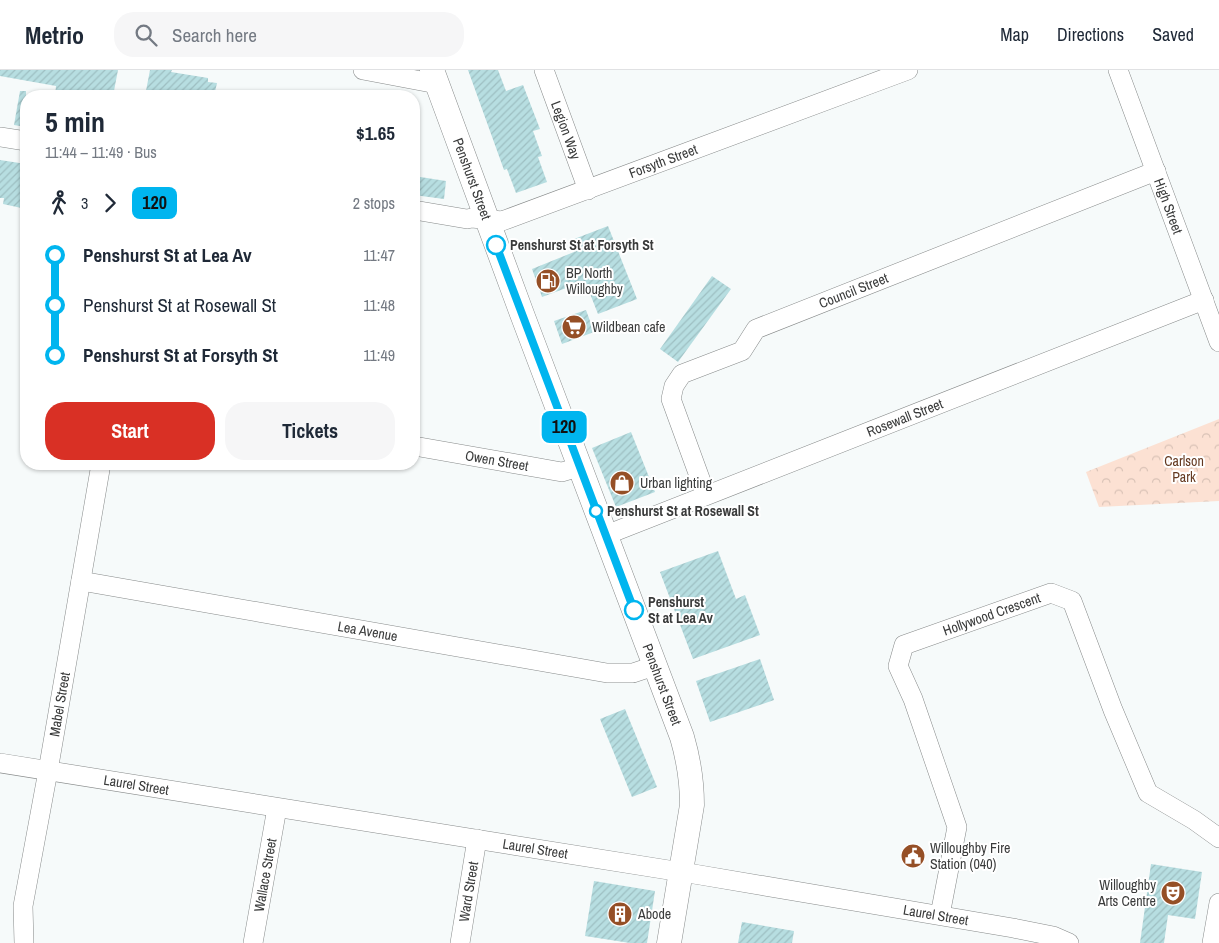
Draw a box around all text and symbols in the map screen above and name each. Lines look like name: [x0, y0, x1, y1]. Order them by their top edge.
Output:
search box: [114, 12, 464, 57]
text: Metrio: [25, 19, 84, 51]
icon: search: [132, 21, 160, 49]
text: Search here: [172, 22, 257, 48]
text: Map: [1000, 22, 1029, 47]
text: Directions: [1057, 22, 1124, 47]
text: Saved: [1152, 22, 1194, 47]
street label: Legion Way: [547, 98, 585, 162]
text: 5 min: [45, 103, 105, 141]
text: $1.65: [356, 120, 395, 146]
street label: Penshurst Street: [449, 136, 495, 222]
street label: Forsyth Street: [626, 140, 700, 182]
text: 11:44 – 11:49 · Bus: [45, 141, 157, 163]
street label: High Street: [1150, 176, 1187, 236]
icon: walk: [45, 189, 73, 217]
icon: forward: [96, 189, 124, 217]
text: 120: [142, 190, 167, 215]
text: 3: [81, 192, 88, 214]
text: 2 stops: [353, 192, 395, 214]
marker: Penshurst St at Forsyth St: [486, 235, 506, 255]
place label: Penshurst St at Forsyth St: [510, 236, 654, 254]
text: Penshurst St at Lea Av: [83, 242, 252, 268]
text: 11:47: [363, 244, 395, 266]
place label: BP North Willoughby: [566, 264, 623, 298]
fuel station icon: BP North Willoughby: [535, 268, 561, 294]
street label: Council Street: [816, 269, 891, 312]
text: Penshurst St at Rosewall St: [83, 292, 276, 318]
text: 11:48: [363, 294, 395, 316]
supermarket icon: Wildbean cafe: [561, 314, 587, 340]
place label: Wildbean cafe: [592, 318, 665, 336]
text: Penshurst St at Forsyth St: [83, 342, 278, 368]
text: 11:49: [363, 344, 395, 366]
street label: Rosewall Street: [864, 394, 946, 441]
button: Start: [45, 402, 215, 460]
button: Tickets: [225, 402, 395, 460]
line badge: 120: [535, 411, 593, 443]
text: 120: [552, 414, 576, 439]
street label: Owen Street: [464, 446, 530, 475]
park label: Carlson Park: [1164, 452, 1204, 486]
shop icon: Urban lighting: [609, 470, 635, 496]
place label: Urban lighting: [640, 474, 713, 492]
place label: Penshurst St at Rosewall St: [607, 502, 759, 520]
marker: Penshurst St at Rosewall St: [589, 504, 603, 518]
street label: Hollywood Crescent: [940, 588, 1043, 640]
place label: Penshurst St at Lea Av: [648, 593, 713, 627]
marker: Penshurst St at Lea Av: [624, 600, 644, 620]
street label: Lea Avenue: [336, 617, 399, 645]
street label: Penshurst Street: [639, 641, 686, 728]
street label: Mabel Street: [45, 671, 74, 738]
street label: Laurel Street: [102, 771, 170, 799]
street label: Laurel Street: [501, 835, 569, 863]
street label: Wallace Street: [250, 837, 280, 913]
place label: Willoughby Fire Station (040): [930, 839, 1010, 873]
public building icon: Willoughby Fire Station (040): [900, 843, 926, 869]
street label: Ward Street: [455, 860, 482, 923]
place label: Willoughby Arts Centre: [1097, 876, 1156, 910]
theatre icon: Willoughby Arts Centre: [1160, 880, 1186, 906]
building icon: Abode: [607, 901, 633, 927]
street label: Laurel Street: [902, 901, 970, 929]
place label: Abode: [637, 905, 671, 923]

